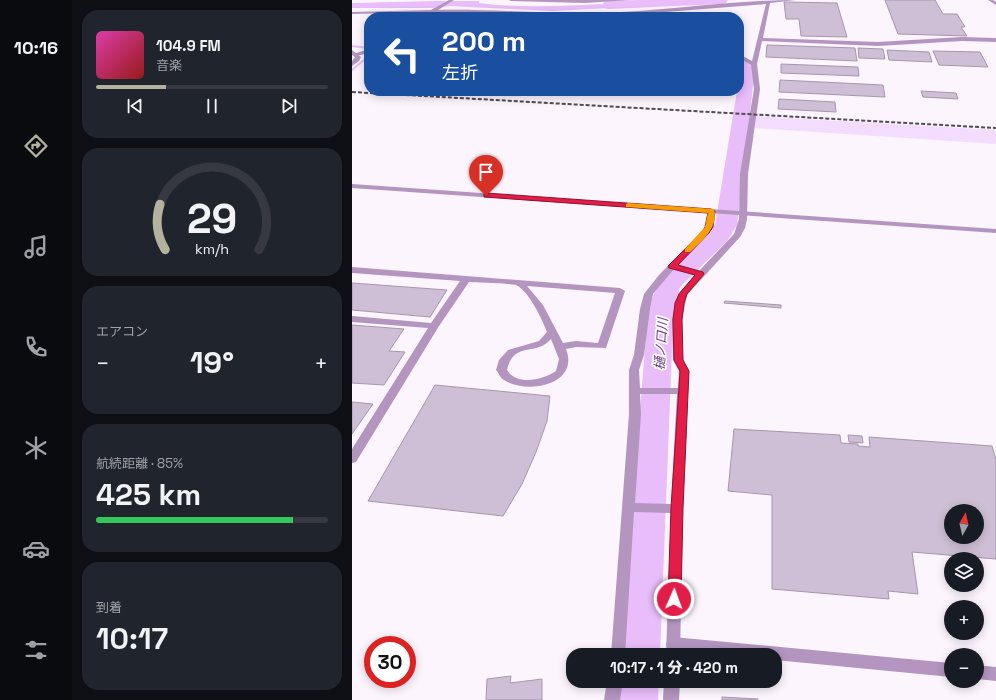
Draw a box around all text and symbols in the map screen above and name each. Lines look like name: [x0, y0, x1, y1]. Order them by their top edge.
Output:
text: 200 m: [442, 23, 526, 59]
icon: left: [376, 28, 428, 80]
text: 10:16: [14, 36, 58, 59]
text: 104.9 FM: [156, 36, 221, 55]
text: 音楽: [156, 57, 182, 74]
text: 左折: [442, 61, 478, 84]
icon: previous: [124, 95, 146, 117]
icon: pause: [201, 95, 223, 117]
icon: next: [278, 95, 300, 117]
icon: directions: [22, 132, 50, 160]
pin: [469, 155, 503, 196]
icon: arrive: [475, 161, 497, 183]
text: 29: [187, 192, 237, 245]
icon: music: [22, 233, 50, 261]
text: km/h: [195, 240, 229, 258]
water label: 樋ノ口川: [651, 315, 671, 371]
text: エアコン: [96, 323, 148, 340]
icon: phone: [22, 333, 50, 361]
text: 19°: [190, 343, 234, 382]
text: −: [96, 349, 110, 377]
text: +: [314, 349, 328, 377]
icon: climate: [22, 434, 50, 462]
text: 航続距離 · 85%: [96, 455, 183, 472]
text: 425 km: [96, 475, 201, 514]
north arrow: [944, 504, 984, 544]
map controls: [944, 504, 984, 688]
icon: car: [22, 535, 50, 563]
button: layers: [944, 552, 984, 592]
position arrow: [653, 578, 695, 620]
text: 到着: [96, 599, 122, 616]
button: +: [944, 600, 984, 640]
text: 10:17: [96, 619, 168, 658]
icon: filters: [22, 636, 50, 664]
speed limit sign: 30: [364, 636, 416, 688]
button: −: [944, 648, 984, 688]
text: 10:17 · 1 分 · 420 m: [610, 658, 738, 677]

